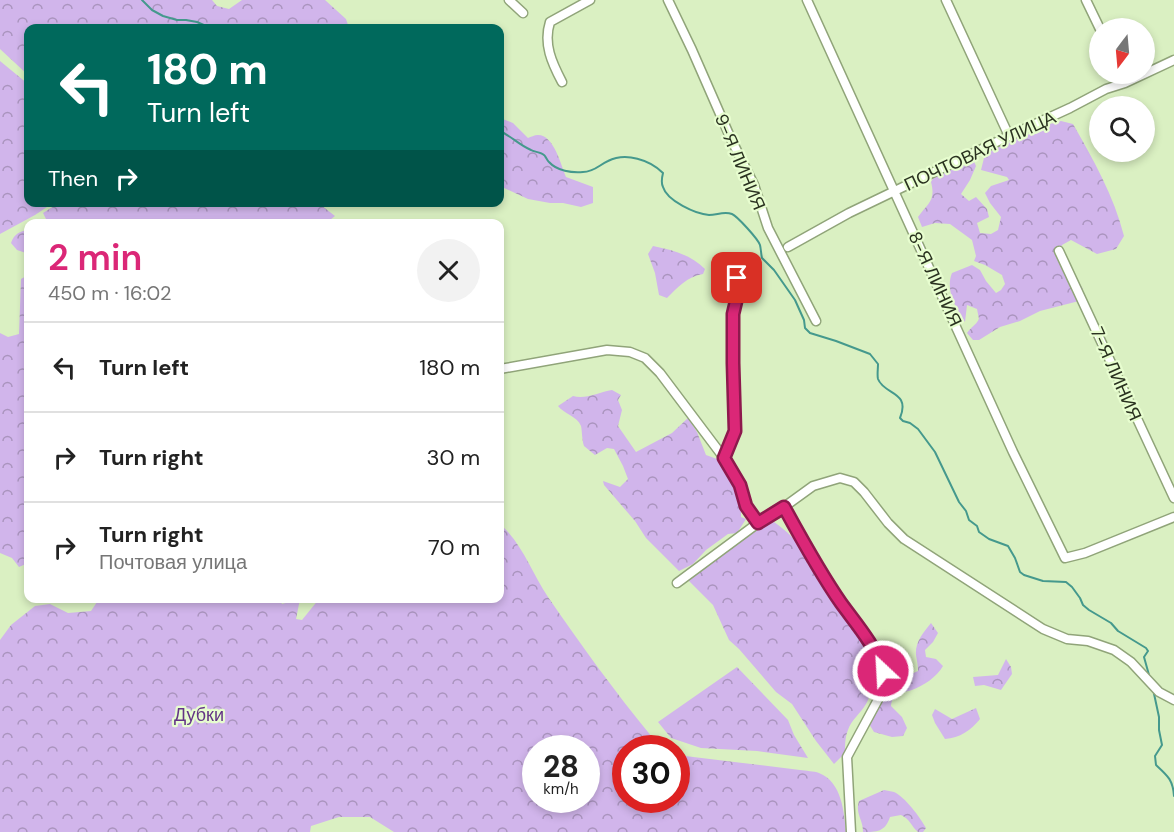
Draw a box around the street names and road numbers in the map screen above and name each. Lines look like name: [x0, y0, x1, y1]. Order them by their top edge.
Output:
street label: ПОЧТОВАЯ УЛИЦА: [900, 105, 1060, 197]
street label: 9-Я ЛИНИЯ: [709, 110, 771, 214]
street label: 8-Я ЛИНИЯ: [903, 228, 967, 330]
street label: 7-Я ЛИНИЯ: [1085, 323, 1147, 425]

